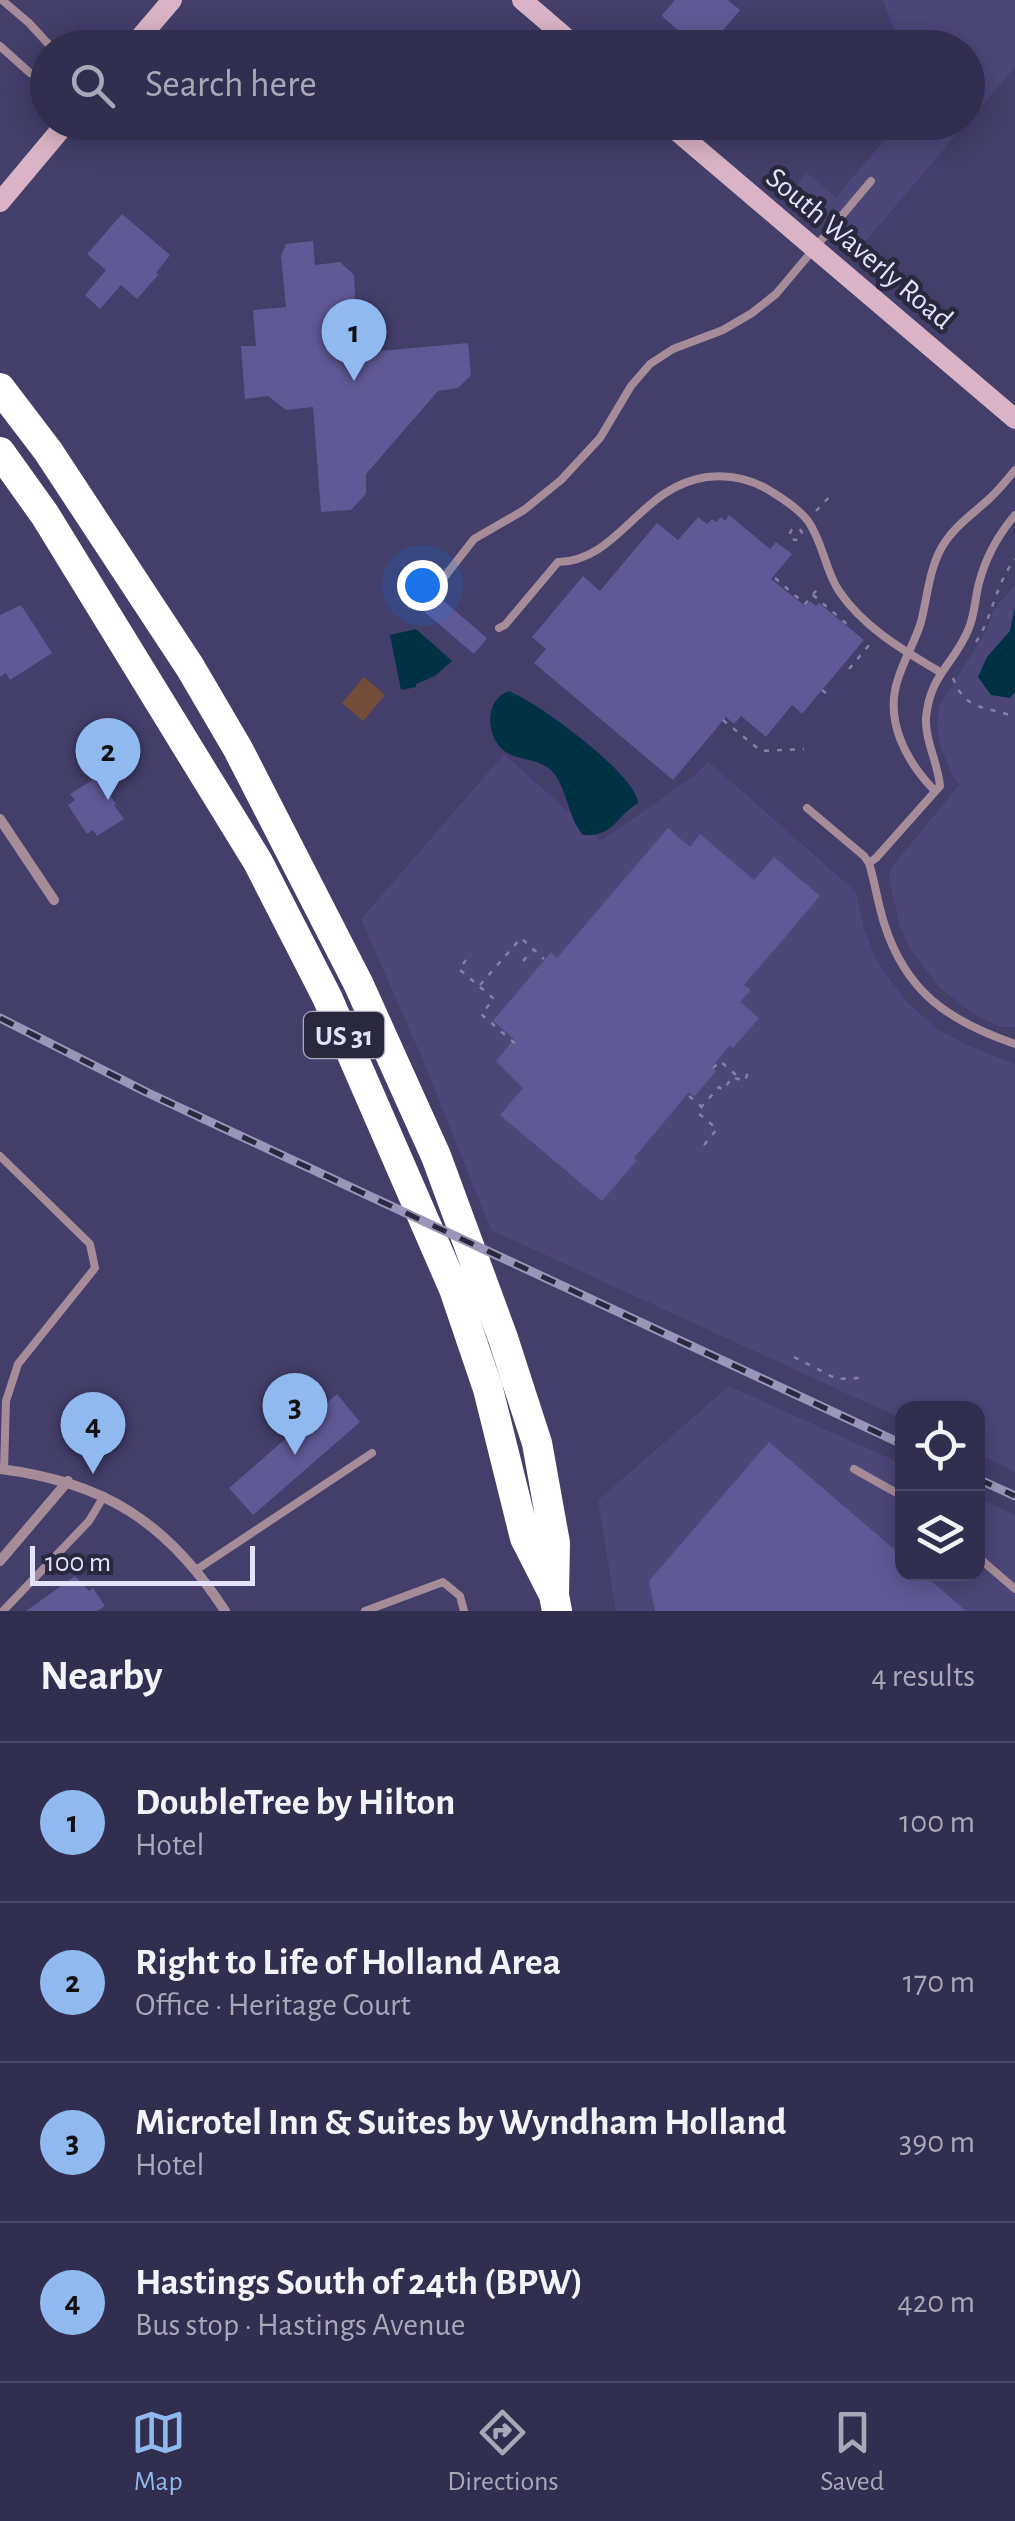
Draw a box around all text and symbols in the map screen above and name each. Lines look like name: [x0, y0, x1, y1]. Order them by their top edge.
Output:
search box: [30, 30, 985, 140]
icon: search: [65, 58, 120, 113]
text: Search here: [145, 66, 317, 104]
street label: South Waverly Road: [760, 162, 958, 335]
pin: 1: [322, 298, 386, 381]
your location: [397, 560, 448, 611]
pin: 2: [76, 718, 140, 800]
road number: US 31: [304, 1012, 384, 1058]
pin: 3: [262, 1372, 328, 1455]
pin: 4: [61, 1392, 126, 1474]
map controls: [895, 1401, 985, 1581]
button: locate: [895, 1401, 985, 1491]
button: layers: [895, 1491, 985, 1581]
scale bar: [30, 1541, 255, 1586]
text: 100 m: [45, 1549, 111, 1577]
text: Nearby: [40, 1655, 163, 1697]
text: 4 results: [871, 1660, 975, 1692]
text: DoubleTree by Hilton: [135, 1784, 455, 1822]
text: 1: [67, 1806, 78, 1838]
text: 100 m: [899, 1806, 975, 1838]
text: Hotel: [135, 1829, 204, 1861]
text: Right to Life of Holland Area: [135, 1944, 561, 1982]
text: 2: [65, 1966, 80, 1998]
text: 170 m: [903, 1966, 975, 1998]
text: Office · Heritage Court: [135, 1989, 411, 2021]
text: Microtel Inn & Suites by Wyndham Holland: [135, 2104, 787, 2142]
text: 3: [66, 2126, 79, 2158]
text: 390 m: [899, 2126, 975, 2158]
text: Hotel: [135, 2149, 204, 2181]
text: Hastings South of 24th (BPW): [135, 2264, 583, 2302]
text: 4: [64, 2286, 81, 2318]
text: 420 m: [897, 2286, 975, 2318]
text: Bus stop · Hastings Avenue: [135, 2309, 465, 2341]
tab: Map: [131, 2405, 186, 2499]
tab: Directions: [447, 2405, 559, 2499]
tab: Saved: [820, 2405, 884, 2499]

